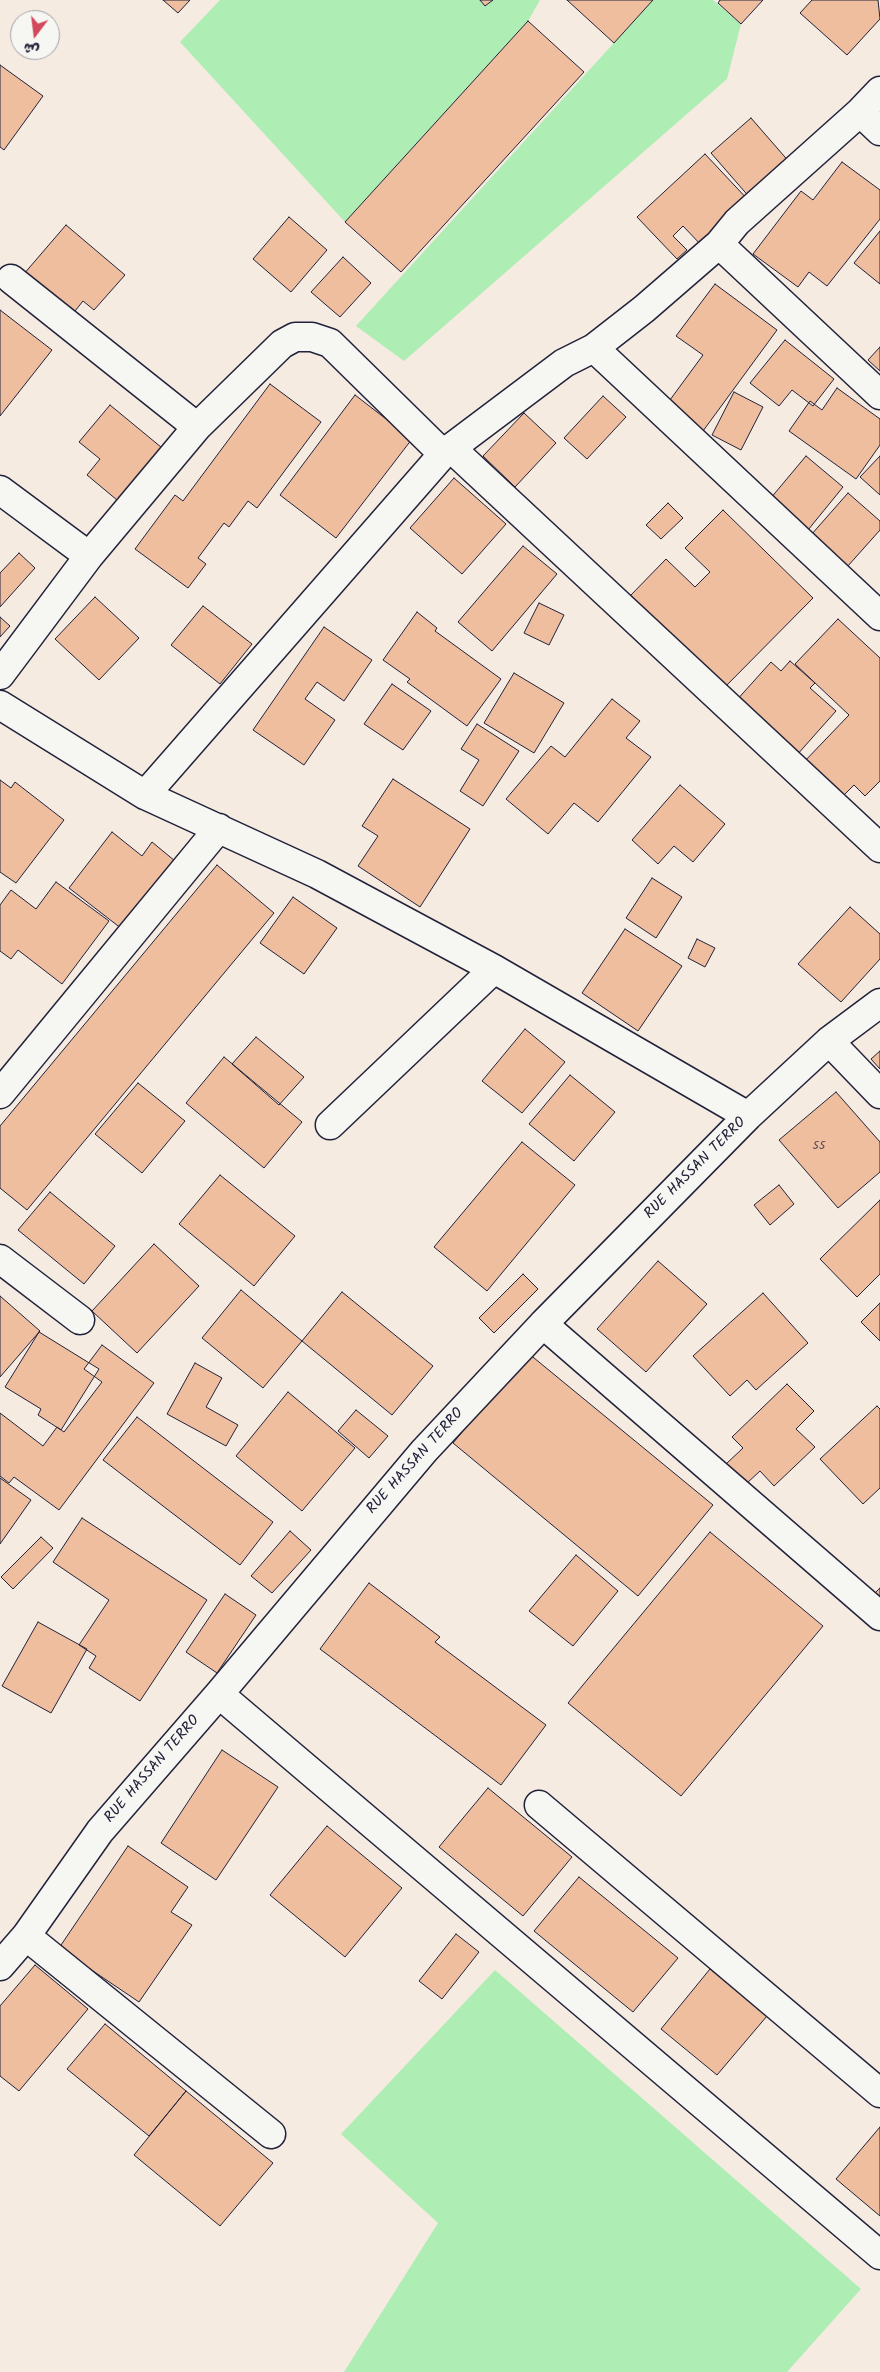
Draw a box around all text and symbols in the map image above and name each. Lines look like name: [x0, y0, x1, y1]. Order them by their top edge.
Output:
north arrow: [10, 10, 60, 60]
text: ش: [21, 36, 42, 61]
street label: RUE HASSAN TERRO: [641, 1114, 751, 1224]
house number: 55: [813, 1140, 825, 1154]
street label: RUE HASSAN TERRO: [364, 1405, 468, 1519]
street label: RUE HASSAN TERRO: [101, 1713, 205, 1827]

